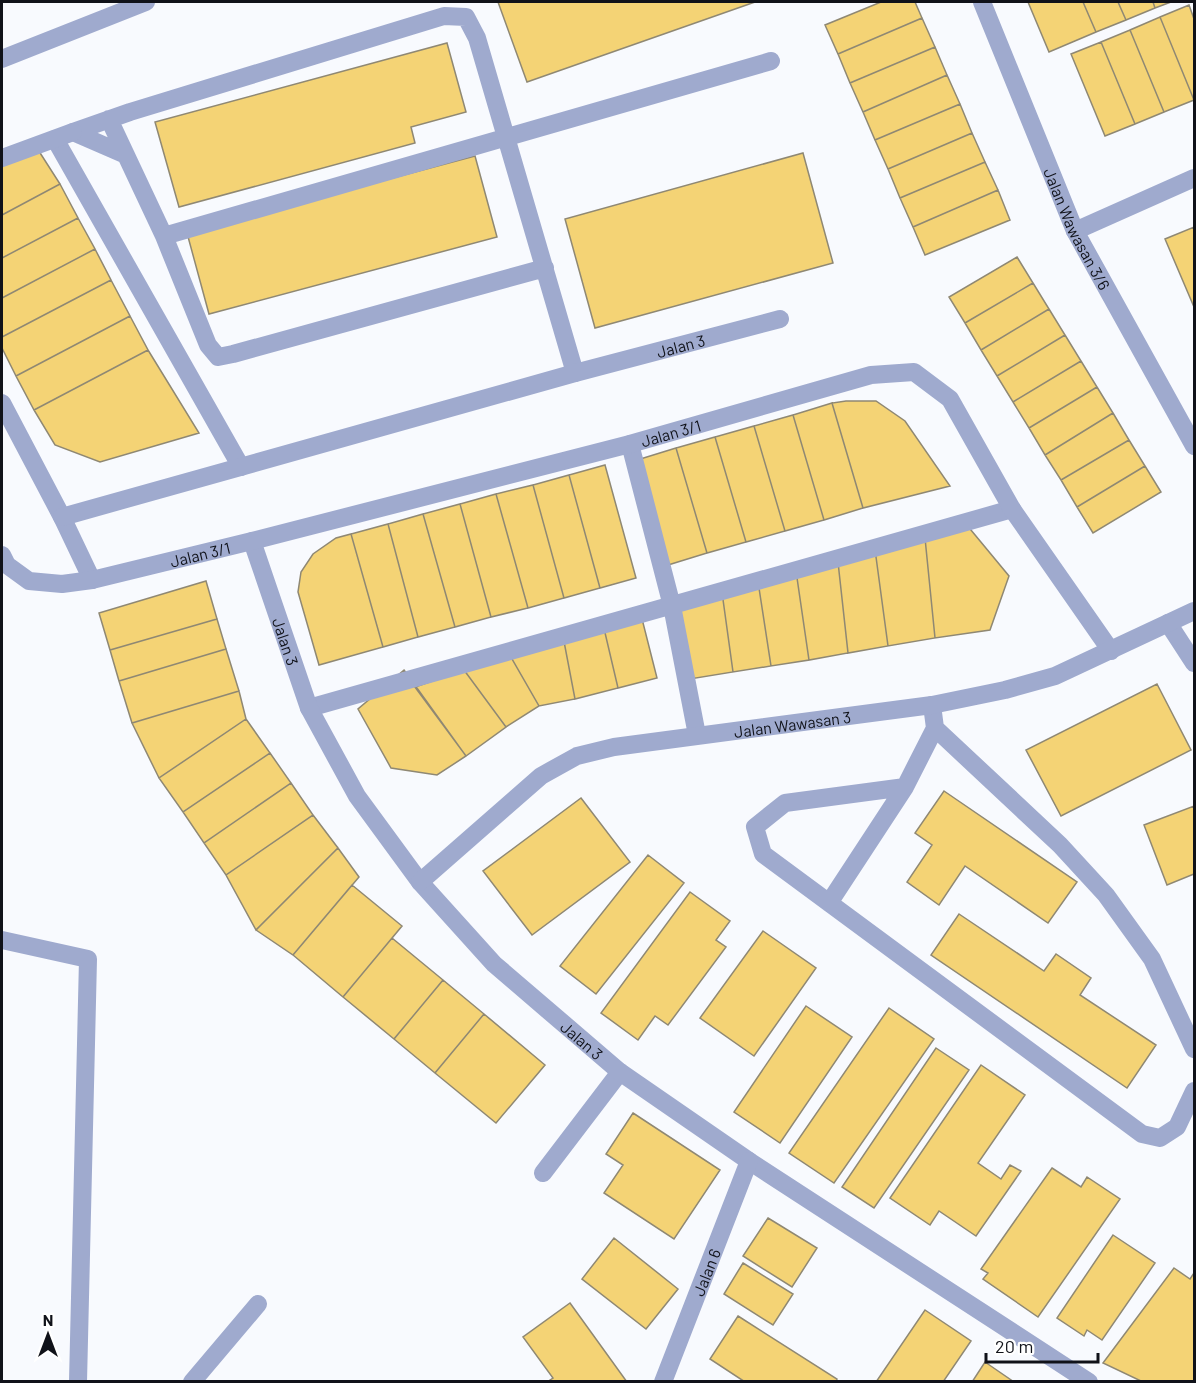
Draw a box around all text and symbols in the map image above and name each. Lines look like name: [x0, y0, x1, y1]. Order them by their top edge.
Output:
street label: Jalan Wawasan 3/6: [1041, 165, 1115, 293]
street label: Jalan 3: [654, 330, 707, 361]
street label: Jalan 3/1: [639, 415, 703, 450]
street label: Jalan 3/1: [168, 537, 232, 570]
street label: Jalan 3: [269, 615, 303, 668]
street label: Jalan Wawasan 3: [733, 706, 852, 741]
street label: Jalan 3: [557, 1016, 607, 1063]
street label: Jalan 6: [688, 1246, 724, 1298]
north arrow: [18, 1305, 78, 1365]
text: N: [43, 1310, 53, 1329]
scale bar: [986, 1326, 1098, 1364]
text: 20 m: [995, 1335, 1033, 1357]

